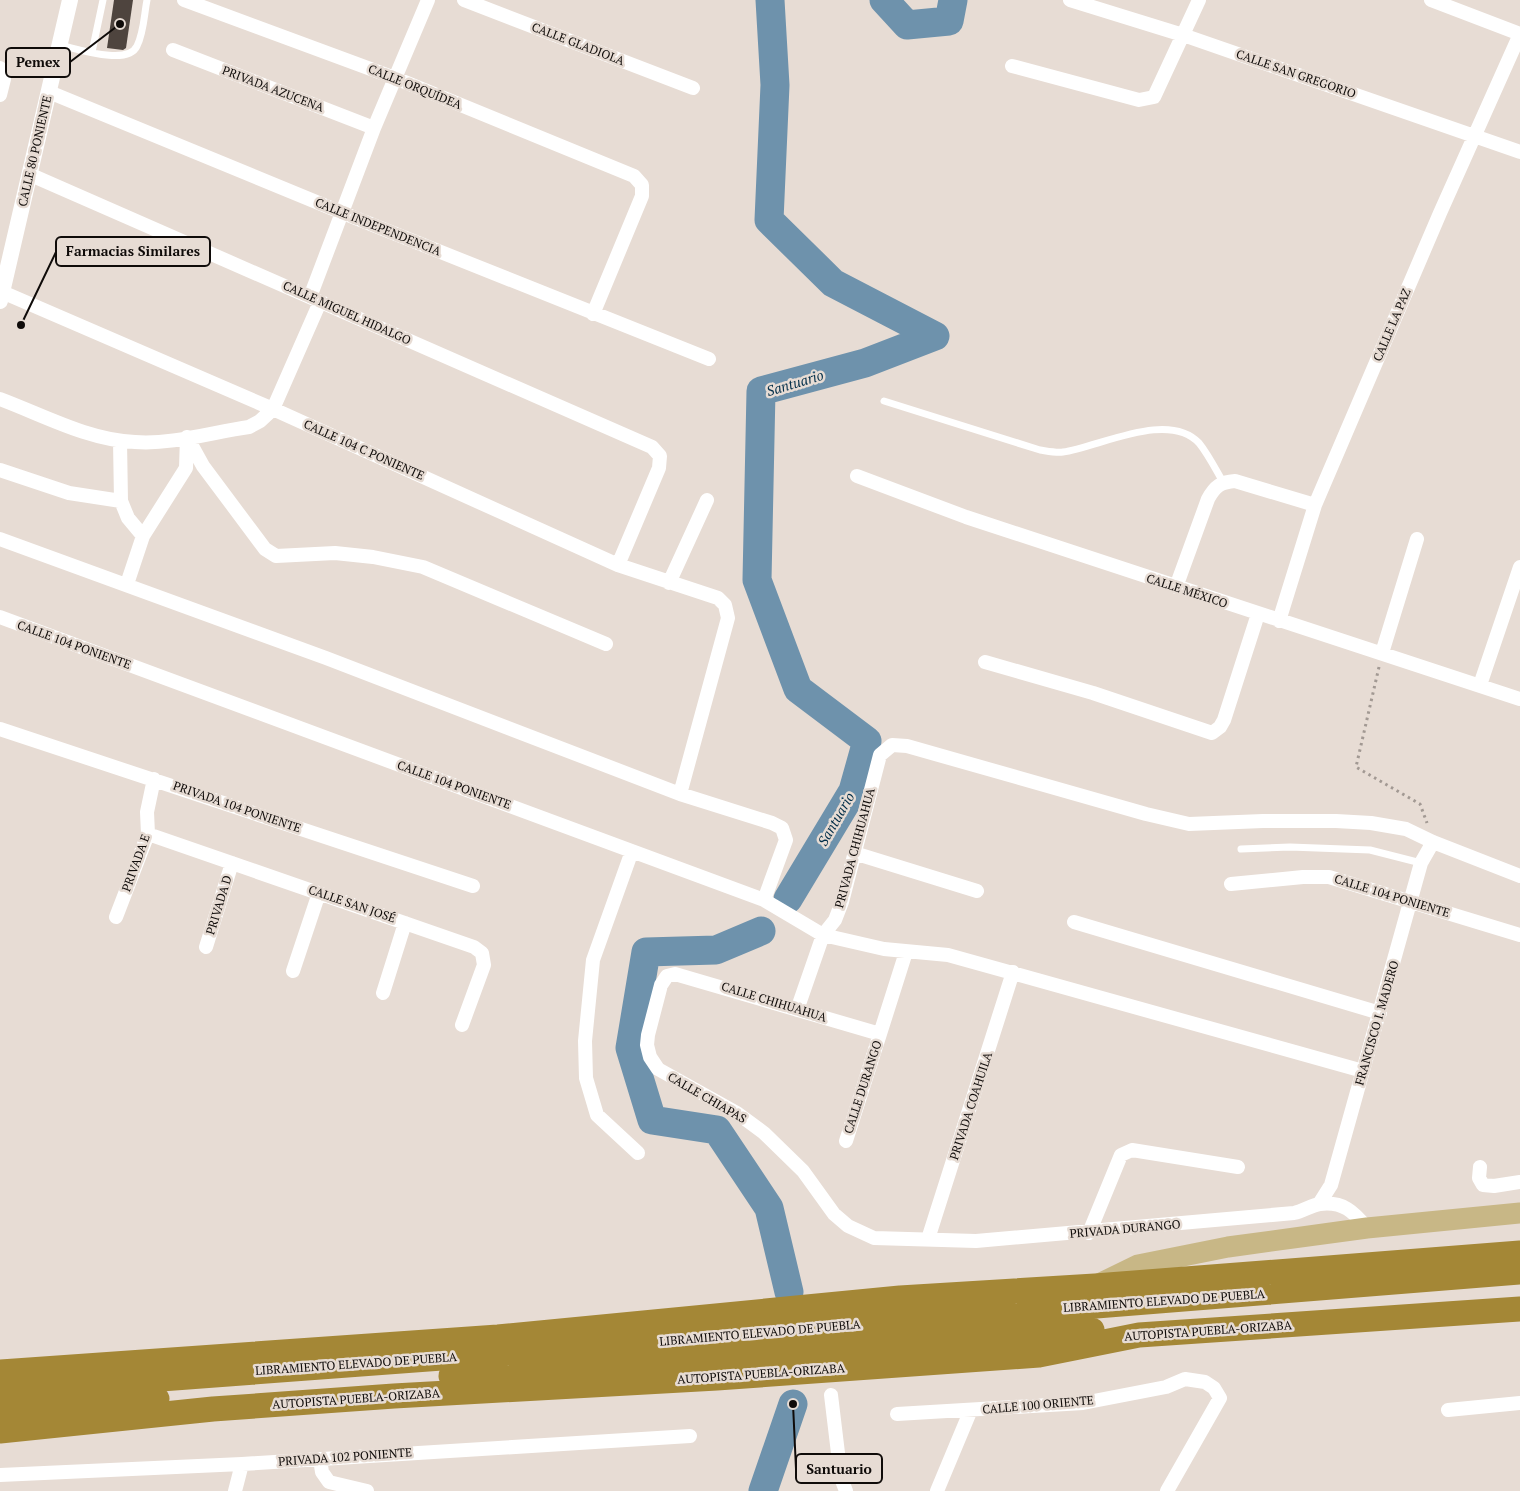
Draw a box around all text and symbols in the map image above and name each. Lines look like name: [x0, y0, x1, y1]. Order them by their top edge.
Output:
street label: CALLE GLADIOLA: [530, 19, 627, 68]
street label: CALLE SAN GREGORIO: [1234, 46, 1358, 101]
callout: Pemex: [6, 48, 70, 77]
text: Pemex: [16, 52, 60, 71]
street label: CALLE ORQUÍDEA: [366, 61, 465, 112]
street label: PRIVADA AZUCENA: [220, 62, 327, 115]
street label: CALLE 80 PONIENTE: [14, 94, 55, 208]
street label: CALLE INDEPENDENCIA: [313, 194, 444, 259]
callout: Farmacias Similares: [56, 237, 210, 266]
text: Farmacias Similares: [66, 241, 200, 260]
street label: CALLE MIGUEL HIDALGO: [281, 278, 414, 348]
street label: CALLE LA PAZ: [1369, 286, 1414, 364]
water label: Santuario: [764, 365, 826, 400]
street label: CALLE 104 C PONIENTE: [302, 416, 427, 483]
street label: CALLE MÉXICO: [1145, 570, 1230, 611]
street label: CALLE 104 PONIENTE: [15, 617, 133, 672]
street label: CALLE 104 PONIENTE: [395, 757, 513, 812]
street label: PRIVADA 104 PONIENTE: [171, 778, 303, 835]
street label: PRIVADA CHIHUAHUA: [831, 785, 878, 910]
water label: Santuario: [813, 789, 858, 849]
street label: PRIVADA E: [118, 832, 153, 894]
street label: CALLE 104 PONIENTE: [1333, 871, 1452, 920]
street label: PRIVADA D: [202, 873, 235, 936]
street label: CALLE SAN JOSÉ: [306, 882, 398, 926]
street label: FRANCISCO I. MADERO: [1352, 959, 1402, 1087]
street label: CALLE CHIHUAHUA: [720, 978, 829, 1025]
street label: CALLE DURANGO: [840, 1038, 885, 1135]
street label: PRIVADA COAHUILA: [946, 1049, 995, 1162]
street label: CALLE CHIAPAS: [665, 1069, 749, 1126]
street label: PRIVADA DURANGO: [1069, 1216, 1181, 1241]
street label: LIBRAMIENTO ELEVADO DE PUEBLA: [1063, 1286, 1266, 1315]
street label: LIBRAMIENTO ELEVADO DE PUEBLA: [659, 1316, 862, 1349]
street label: AUTOPISTA PUEBLA-ORIZABA: [1124, 1317, 1293, 1344]
street label: LIBRAMIENTO ELEVADO DE PUEBLA: [255, 1349, 458, 1378]
street label: AUTOPISTA PUEBLA-ORIZABA: [677, 1360, 846, 1387]
street label: AUTOPISTA PUEBLA-ORIZABA: [272, 1385, 441, 1412]
street label: CALLE 100 ORIENTE: [982, 1392, 1094, 1417]
street label: PRIVADA 102 PONIENTE: [278, 1444, 412, 1469]
callout: Santuario: [796, 1454, 882, 1483]
text: Santuario: [806, 1459, 872, 1478]

